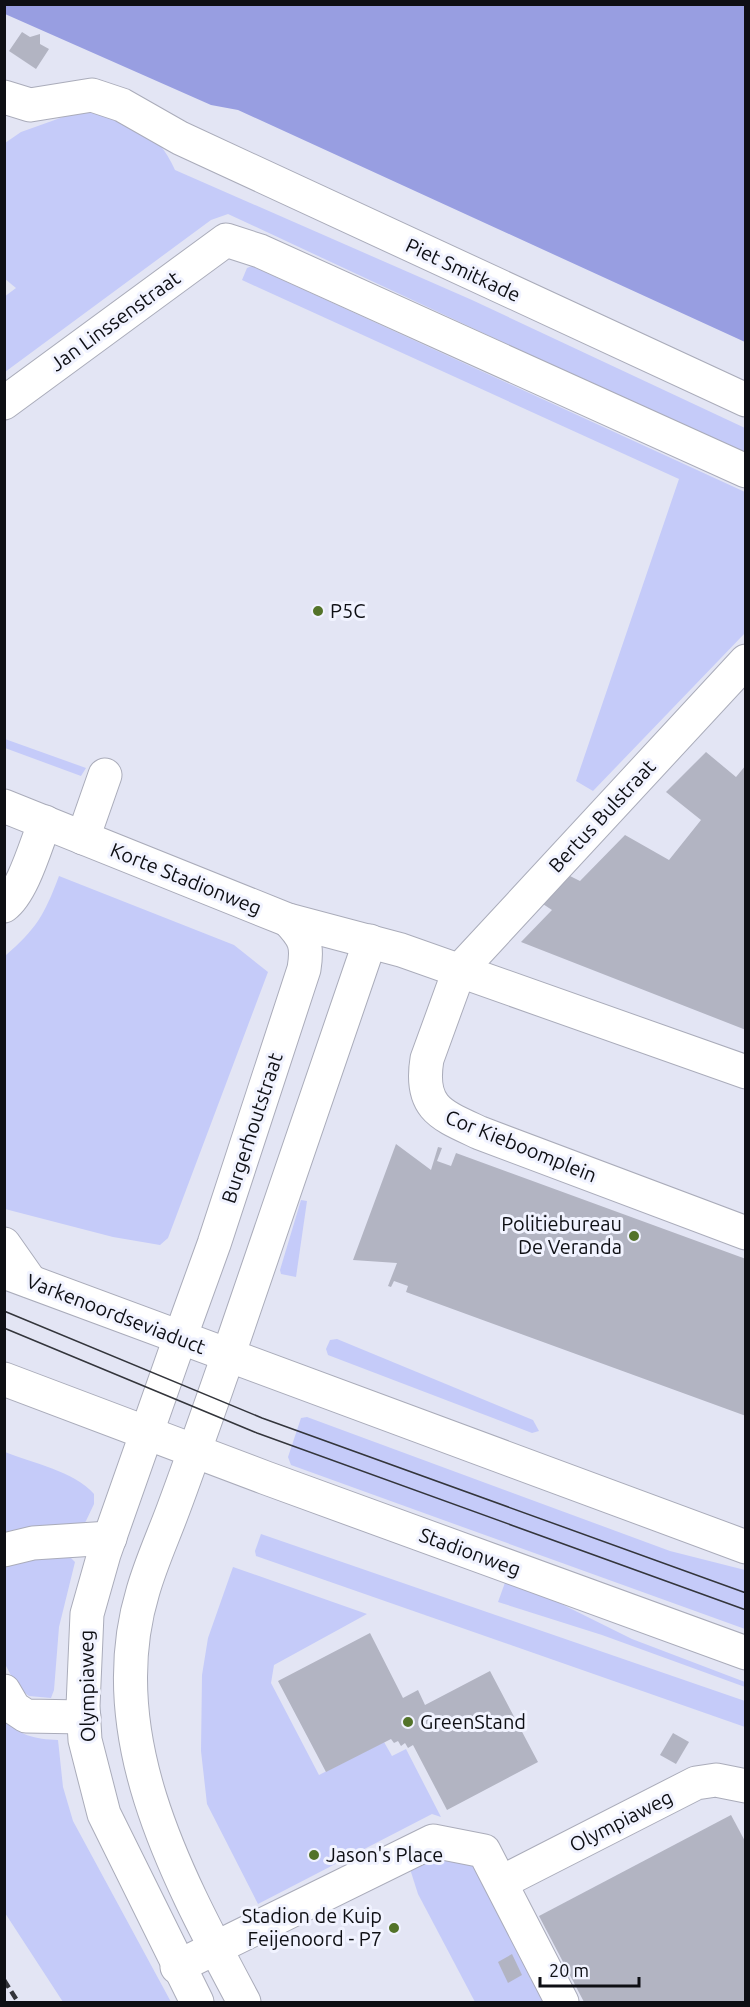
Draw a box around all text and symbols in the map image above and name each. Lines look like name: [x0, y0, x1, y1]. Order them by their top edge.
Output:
street label: Piet Smitkade: [402, 233, 524, 306]
street label: Jan Linssenstraat: [45, 266, 184, 375]
place label: P5C: [330, 599, 366, 622]
marker: P5C: [311, 604, 325, 618]
street label: Bertus Bulstraat: [544, 754, 660, 877]
street label: Korte Stadionweg: [107, 838, 265, 919]
street label: Burgerhoutstraat: [216, 1050, 287, 1206]
street label: Cor Kieboomplein: [442, 1105, 600, 1186]
place label: Politiebureau De Veranda: [501, 1212, 622, 1258]
marker: Politiebureau De Veranda: [627, 1229, 641, 1243]
street label: Varkenoordseviaduct: [23, 1269, 209, 1358]
street label: Stadionweg: [416, 1523, 524, 1581]
street label: Olympiaweg: [74, 1630, 99, 1742]
place label: GreenStand: [420, 1710, 526, 1733]
marker: GreenStand: [401, 1715, 415, 1729]
street label: Olympiaweg: [565, 1785, 676, 1856]
place label: Jason's Place: [326, 1843, 443, 1866]
marker: Jason's Place: [307, 1848, 321, 1862]
place label: Stadion de Kuip Feijenoord - P7: [242, 1904, 382, 1950]
marker: Stadion de Kuip Feijenoord - P7: [387, 1921, 401, 1935]
scale bar: [540, 1950, 639, 1988]
text: 20 m: [549, 1960, 589, 1980]

